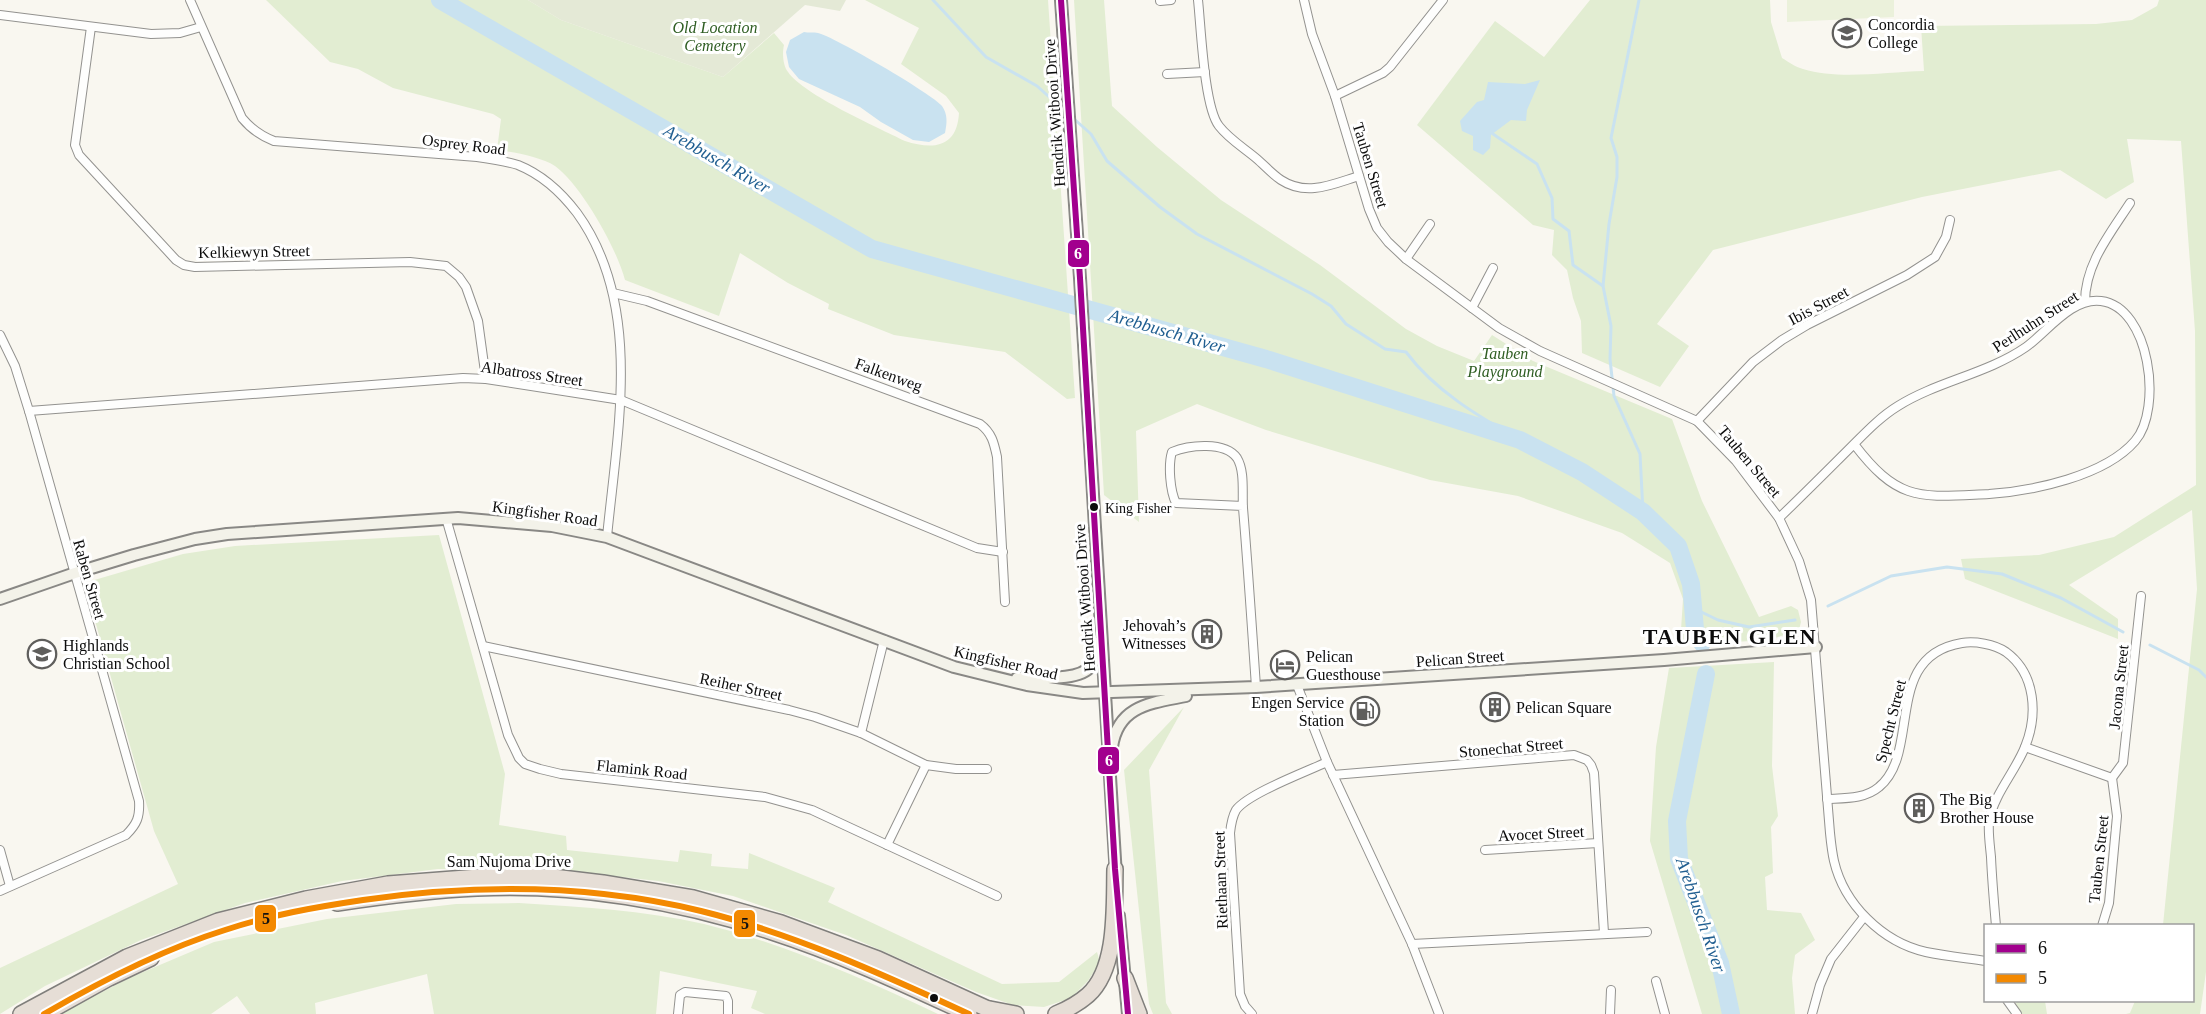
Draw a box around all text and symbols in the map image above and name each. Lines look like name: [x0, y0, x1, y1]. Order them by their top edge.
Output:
place label: Concordia College: [1868, 16, 1935, 52]
school or university icon: Concordia College: [1831, 17, 1863, 49]
park label: Old Location Cemetery: [673, 19, 757, 55]
street label: Hendrik Witbooi Drive: [1041, 38, 1068, 188]
water label: Arebbusch River: [659, 120, 775, 198]
street label: Tauben Street: [1350, 120, 1392, 210]
street label: Osprey Road: [421, 131, 507, 159]
line badge: 6: [1067, 239, 1090, 268]
street label: Kelkiewyn Street: [198, 242, 310, 262]
text: 6: [1074, 245, 1082, 262]
street label: Ibis Street: [1785, 282, 1852, 328]
street label: Perlhuhn Street: [1989, 287, 2082, 356]
water label: Arebbusch River: [1106, 305, 1228, 357]
park label: Tauben Playground: [1467, 345, 1543, 381]
street label: Falkenweg: [853, 354, 925, 395]
street label: Albatross Street: [480, 358, 584, 389]
street label: Tauben Street: [1715, 422, 1785, 501]
street label: Kingfisher Road: [491, 498, 599, 530]
marker: King Fisher: [1088, 501, 1100, 513]
place label: King Fisher: [1105, 501, 1172, 516]
street label: Hendrik Witbooi Drive: [1071, 523, 1098, 673]
street label: Raben Street: [70, 537, 109, 622]
place label: Jehovah’s Witnesses: [1122, 617, 1186, 652]
building icon: Jehovah’s Witnesses: [1191, 618, 1223, 650]
district label: TAUBEN GLEN: [1643, 624, 1817, 649]
place label: Highlands Christian School: [63, 637, 171, 672]
school or university icon: Highlands Christian School: [26, 638, 58, 670]
street label: Kingfisher Road: [952, 642, 1060, 684]
street label: Jacona Street: [2106, 643, 2131, 730]
street label: Pelican Street: [1415, 647, 1505, 670]
place label: Pelican Guesthouse: [1306, 648, 1381, 683]
hotel icon: Pelican Guesthouse: [1269, 649, 1301, 681]
street label: Reiher Street: [698, 669, 784, 704]
street label: Specht Street: [1872, 677, 1910, 765]
building icon: Pelican Square: [1479, 691, 1511, 723]
place label: Engen Service Station: [1251, 694, 1344, 729]
fuel station icon: Engen Service Station: [1349, 695, 1381, 727]
place label: Pelican Square: [1516, 699, 1612, 717]
street label: Stonechat Street: [1458, 734, 1564, 761]
line badge: 6: [1097, 746, 1120, 775]
text: 6: [1105, 752, 1113, 769]
street label: Flamink Road: [596, 756, 688, 783]
place label: The Big Brother House: [1940, 791, 2034, 826]
building icon: The Big Brother House: [1903, 792, 1935, 824]
street label: Tauben Street: [2085, 814, 2112, 904]
street label: Avocet Street: [1497, 823, 1585, 844]
street label: Riethaan Street: [1210, 830, 1231, 929]
street label: Sam Nujoma Drive: [447, 853, 571, 871]
water label: Arebbusch River: [1672, 854, 1730, 976]
line badge: 5: [254, 904, 277, 933]
line badge: 5: [733, 909, 756, 938]
text: 5: [262, 910, 270, 927]
text: 5: [741, 915, 749, 932]
legend: [1984, 924, 2194, 1002]
text: 6: [2038, 938, 2047, 958]
text: 5: [2038, 968, 2047, 988]
unlabelled marker: [928, 992, 940, 1004]

